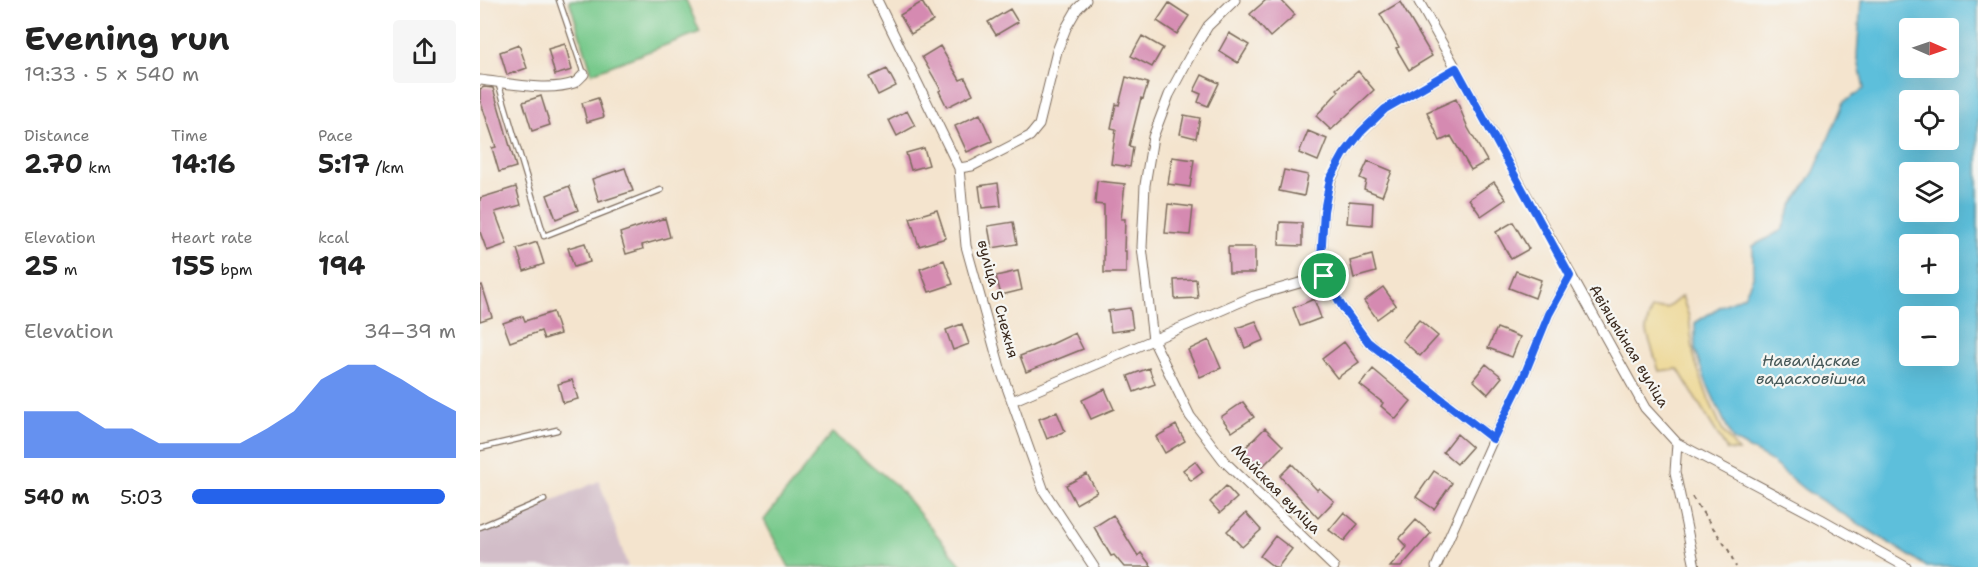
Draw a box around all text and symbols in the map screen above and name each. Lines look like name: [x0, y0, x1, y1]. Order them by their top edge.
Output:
text: Evening run: [24, 16, 230, 61]
north arrow: [1899, 18, 1959, 78]
map controls: [1899, 18, 1959, 366]
button: share: [393, 20, 456, 83]
text: 19:33 · 5 × 540 m: [24, 61, 199, 87]
button: locate: [1899, 90, 1959, 150]
text: Distance: [24, 125, 90, 146]
text: Time: [171, 125, 208, 146]
text: Pace: [318, 125, 353, 146]
text: 2.70: [24, 146, 83, 181]
text: 14:16: [171, 146, 236, 181]
text: 5:17: [318, 146, 370, 181]
text: km: [83, 157, 111, 178]
text: /km: [370, 157, 404, 178]
button: layers: [1899, 162, 1959, 222]
text: Elevation: [24, 227, 96, 248]
text: Heart rate: [171, 227, 253, 248]
text: kcal: [318, 227, 349, 248]
button: +: [1899, 234, 1959, 294]
street label: вуліца 5 Снежня: [973, 238, 1023, 360]
text: 25: [24, 248, 58, 283]
text: 155: [171, 248, 215, 283]
text: 194: [318, 248, 366, 283]
pin: [1298, 250, 1349, 301]
text: m: [58, 259, 78, 280]
text: bpm: [215, 259, 253, 280]
icon: arrive: [1307, 259, 1340, 292]
street label: Авіяцыйная вуліца: [1584, 281, 1674, 412]
button: −: [1899, 306, 1959, 366]
text: Elevation: [24, 318, 114, 344]
text: 34–39 m: [364, 318, 456, 344]
water label: Навалідскае вадасховішча: [1756, 350, 1866, 389]
street label: Майская вуліца: [1227, 440, 1326, 539]
text: 540 m: [24, 484, 89, 510]
text: 5:03: [120, 484, 163, 510]

